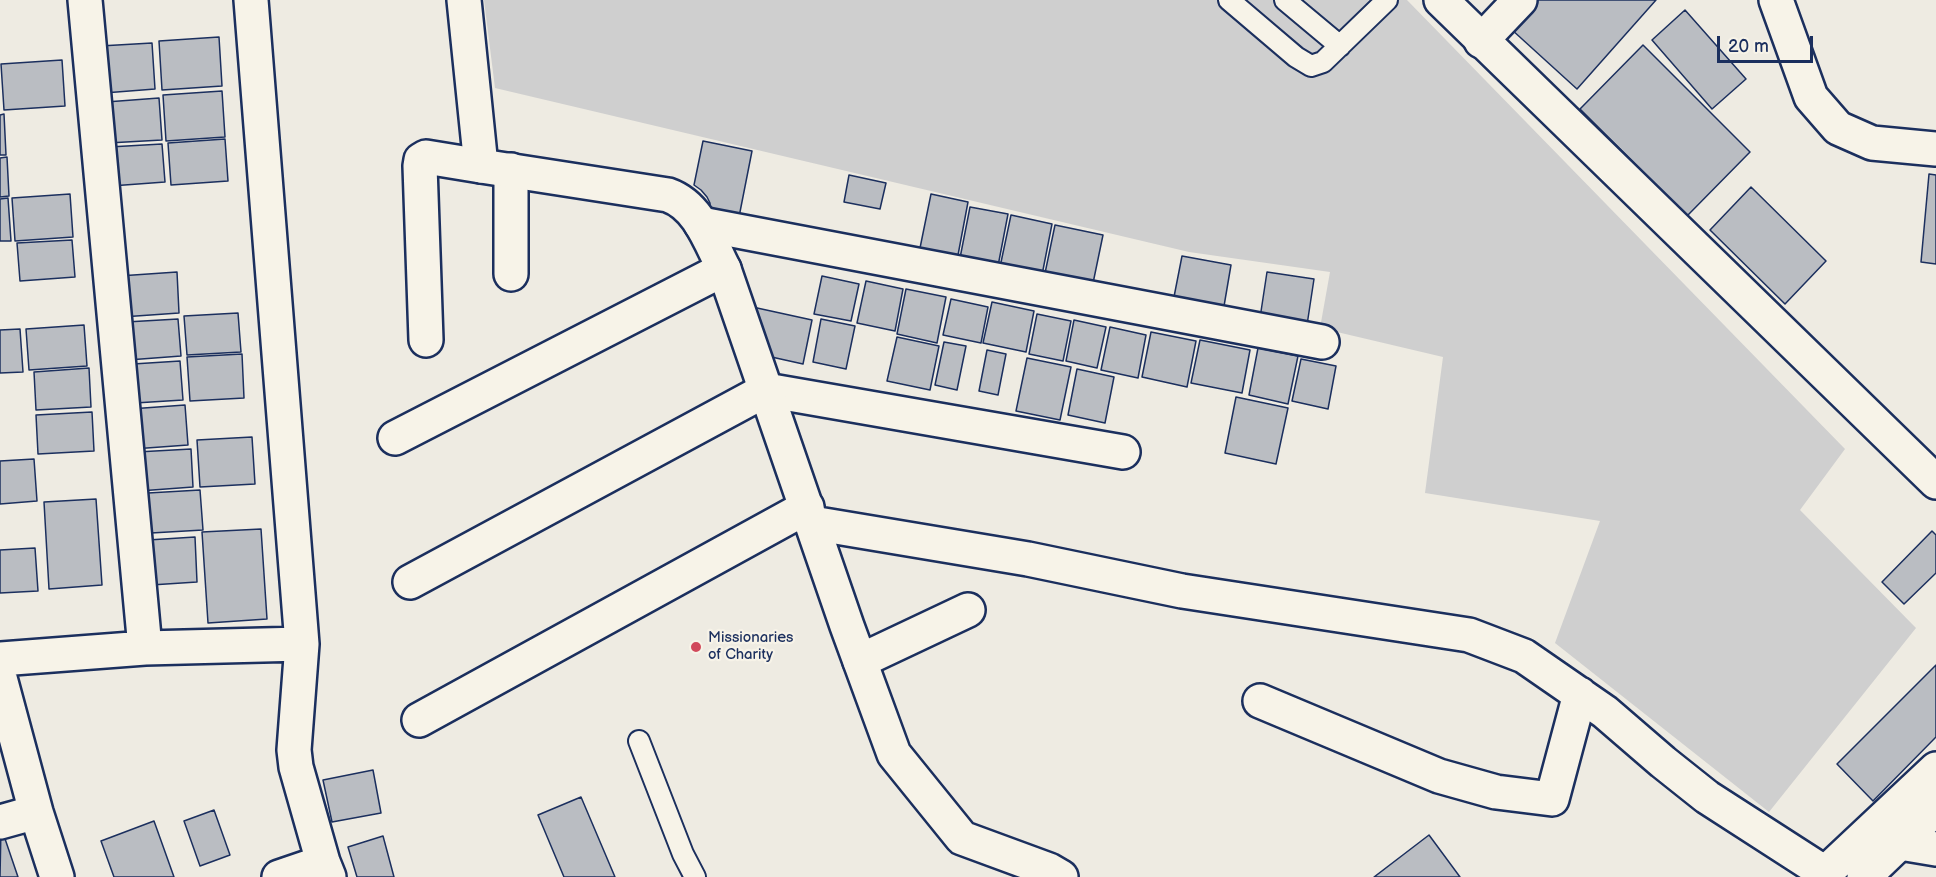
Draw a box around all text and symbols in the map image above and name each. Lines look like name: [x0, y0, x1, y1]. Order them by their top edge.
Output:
scale bar: [1720, 24, 1816, 62]
text: 20 m: [1728, 36, 1769, 57]
place label: Missionaries of Charity: [708, 629, 794, 664]
marker: Missionaries of Charity: [689, 640, 703, 654]

